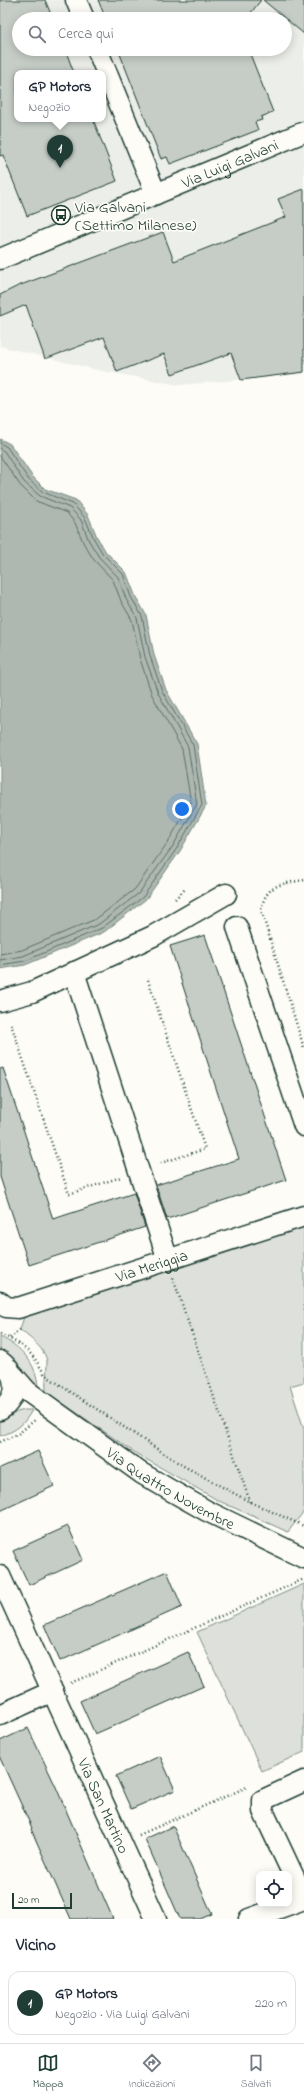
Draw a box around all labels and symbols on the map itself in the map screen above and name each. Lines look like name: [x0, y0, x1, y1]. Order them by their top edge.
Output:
street label: Via Luigi Galvani: [178, 134, 283, 196]
pin: 1: [47, 135, 73, 168]
place label: Via Galvani (Settimo Milanese): [74, 196, 197, 238]
bus stop icon: Via Galvani (Settimo Milanese): [50, 204, 72, 226]
your location: [172, 799, 192, 819]
street label: Via Meriggia: [112, 1244, 191, 1290]
street label: Via Quattro Novembre: [100, 1441, 239, 1537]
street label: Via San Martino: [70, 1754, 135, 1858]
scale bar: [12, 1891, 72, 1910]

